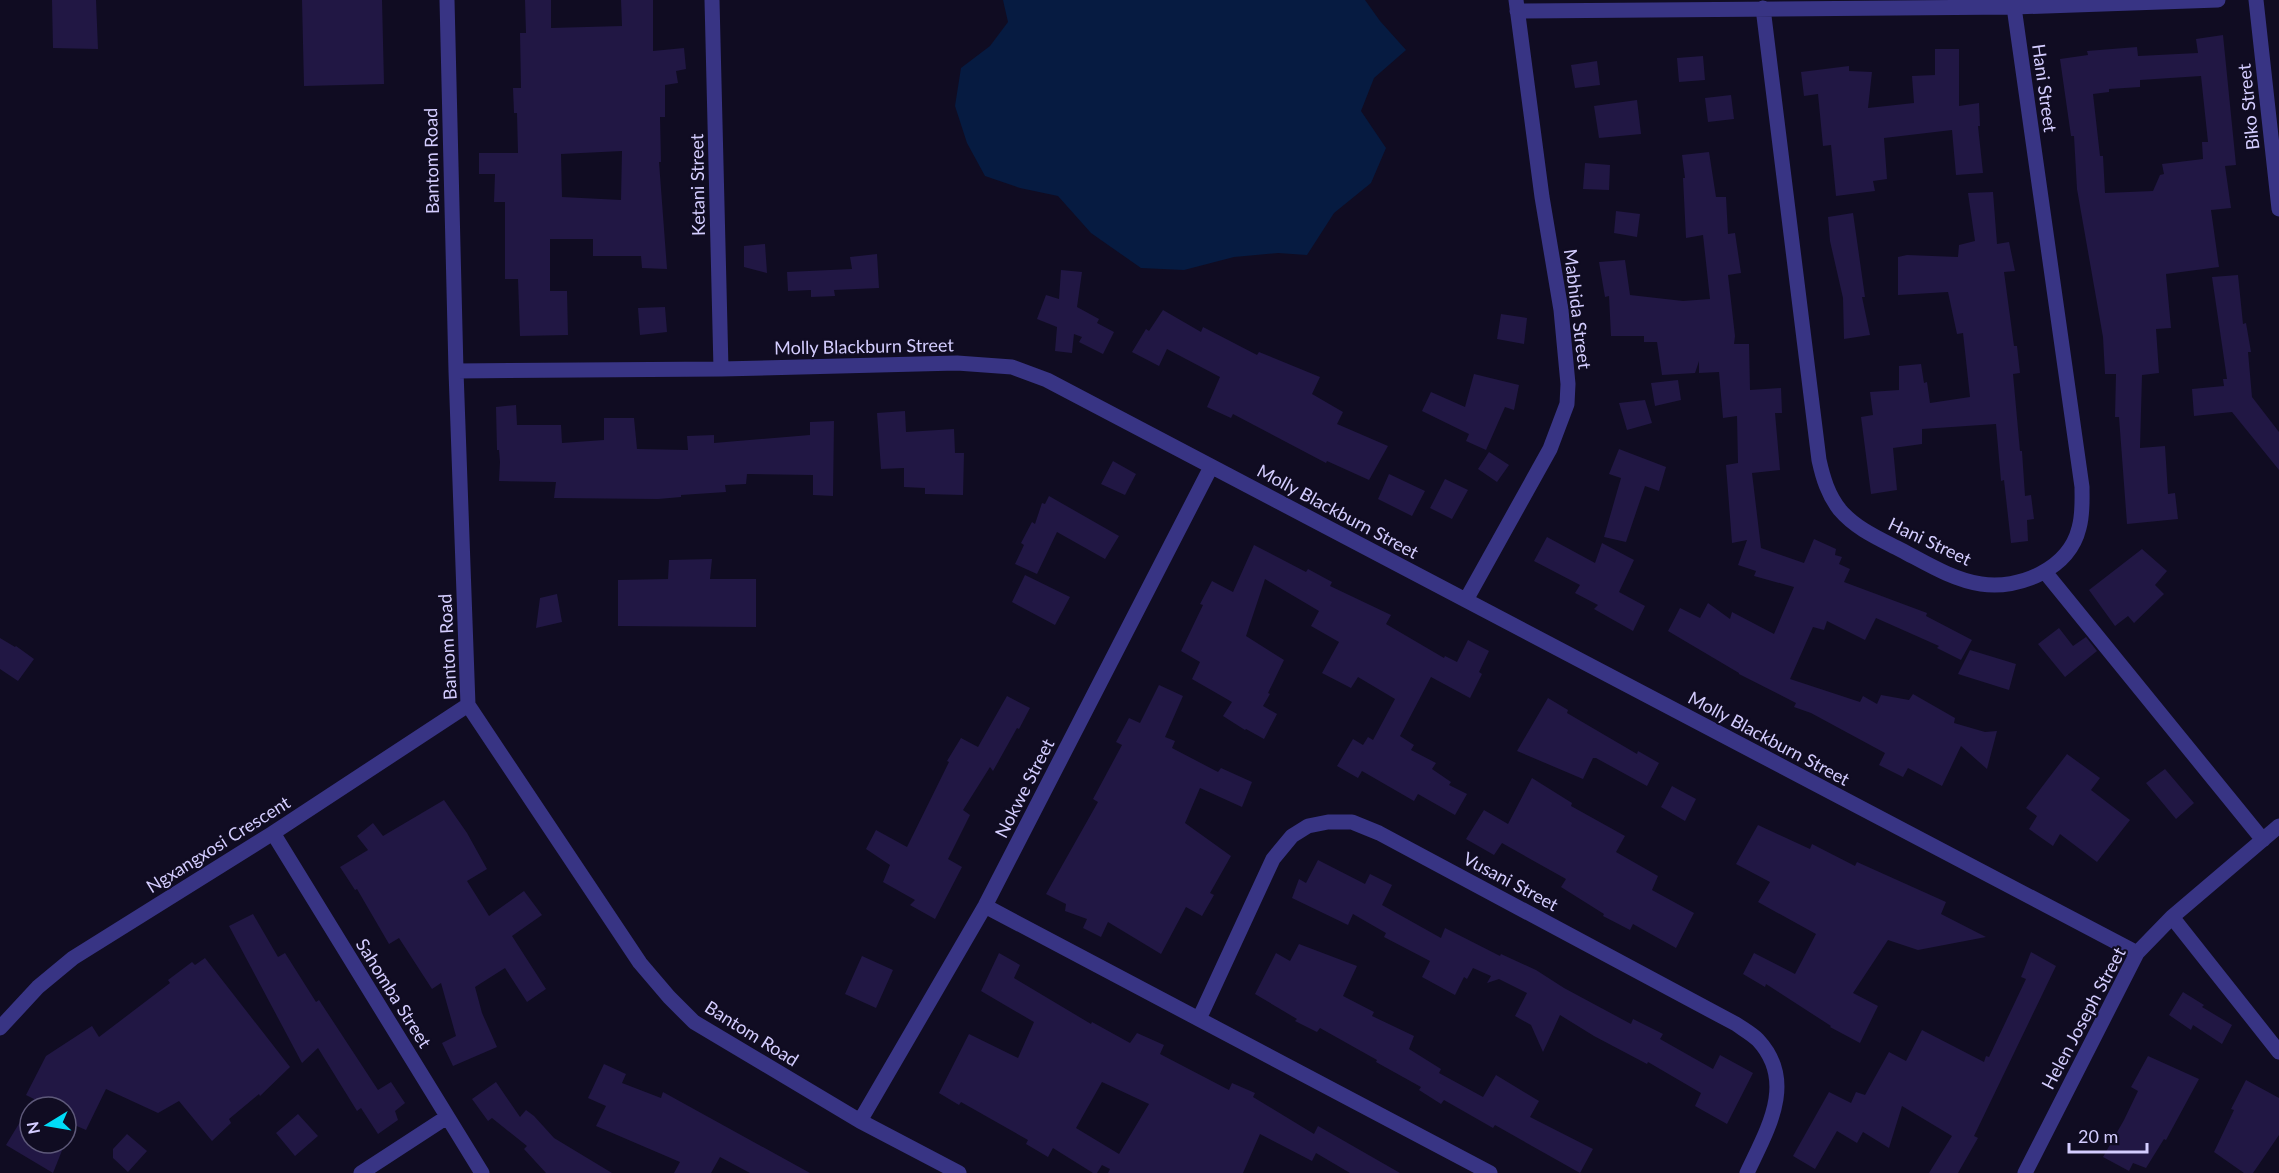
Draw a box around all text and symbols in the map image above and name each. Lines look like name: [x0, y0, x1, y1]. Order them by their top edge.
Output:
street label: Hani Street: [2028, 43, 2062, 134]
street label: Biko Street: [2232, 62, 2263, 151]
street label: Bantom Road: [419, 108, 443, 214]
street label: Ketani Street: [685, 133, 709, 236]
street label: Mabhida Street: [1560, 248, 1596, 371]
street label: Molly Blackburn Street: [774, 333, 955, 359]
street label: Molly Blackburn Street: [1254, 459, 1423, 563]
street label: Hani Street: [1885, 512, 1975, 570]
street label: Bantom Road: [433, 593, 461, 701]
street label: Molly Blackburn Street: [1685, 686, 1854, 790]
street label: Nokwe Street: [990, 734, 1059, 841]
street label: Ngxangxosi Crescent: [142, 791, 294, 897]
street label: Vusani Street: [1460, 847, 1563, 915]
street label: Sahomba Street: [352, 934, 437, 1052]
street label: Helen Joseph Street: [2036, 943, 2130, 1093]
street label: Bantom Road: [701, 996, 803, 1070]
north arrow: [18, 1095, 78, 1155]
scale bar: [2069, 1116, 2147, 1154]
text: N: [22, 1120, 43, 1136]
text: 20 m: [2078, 1125, 2118, 1147]

